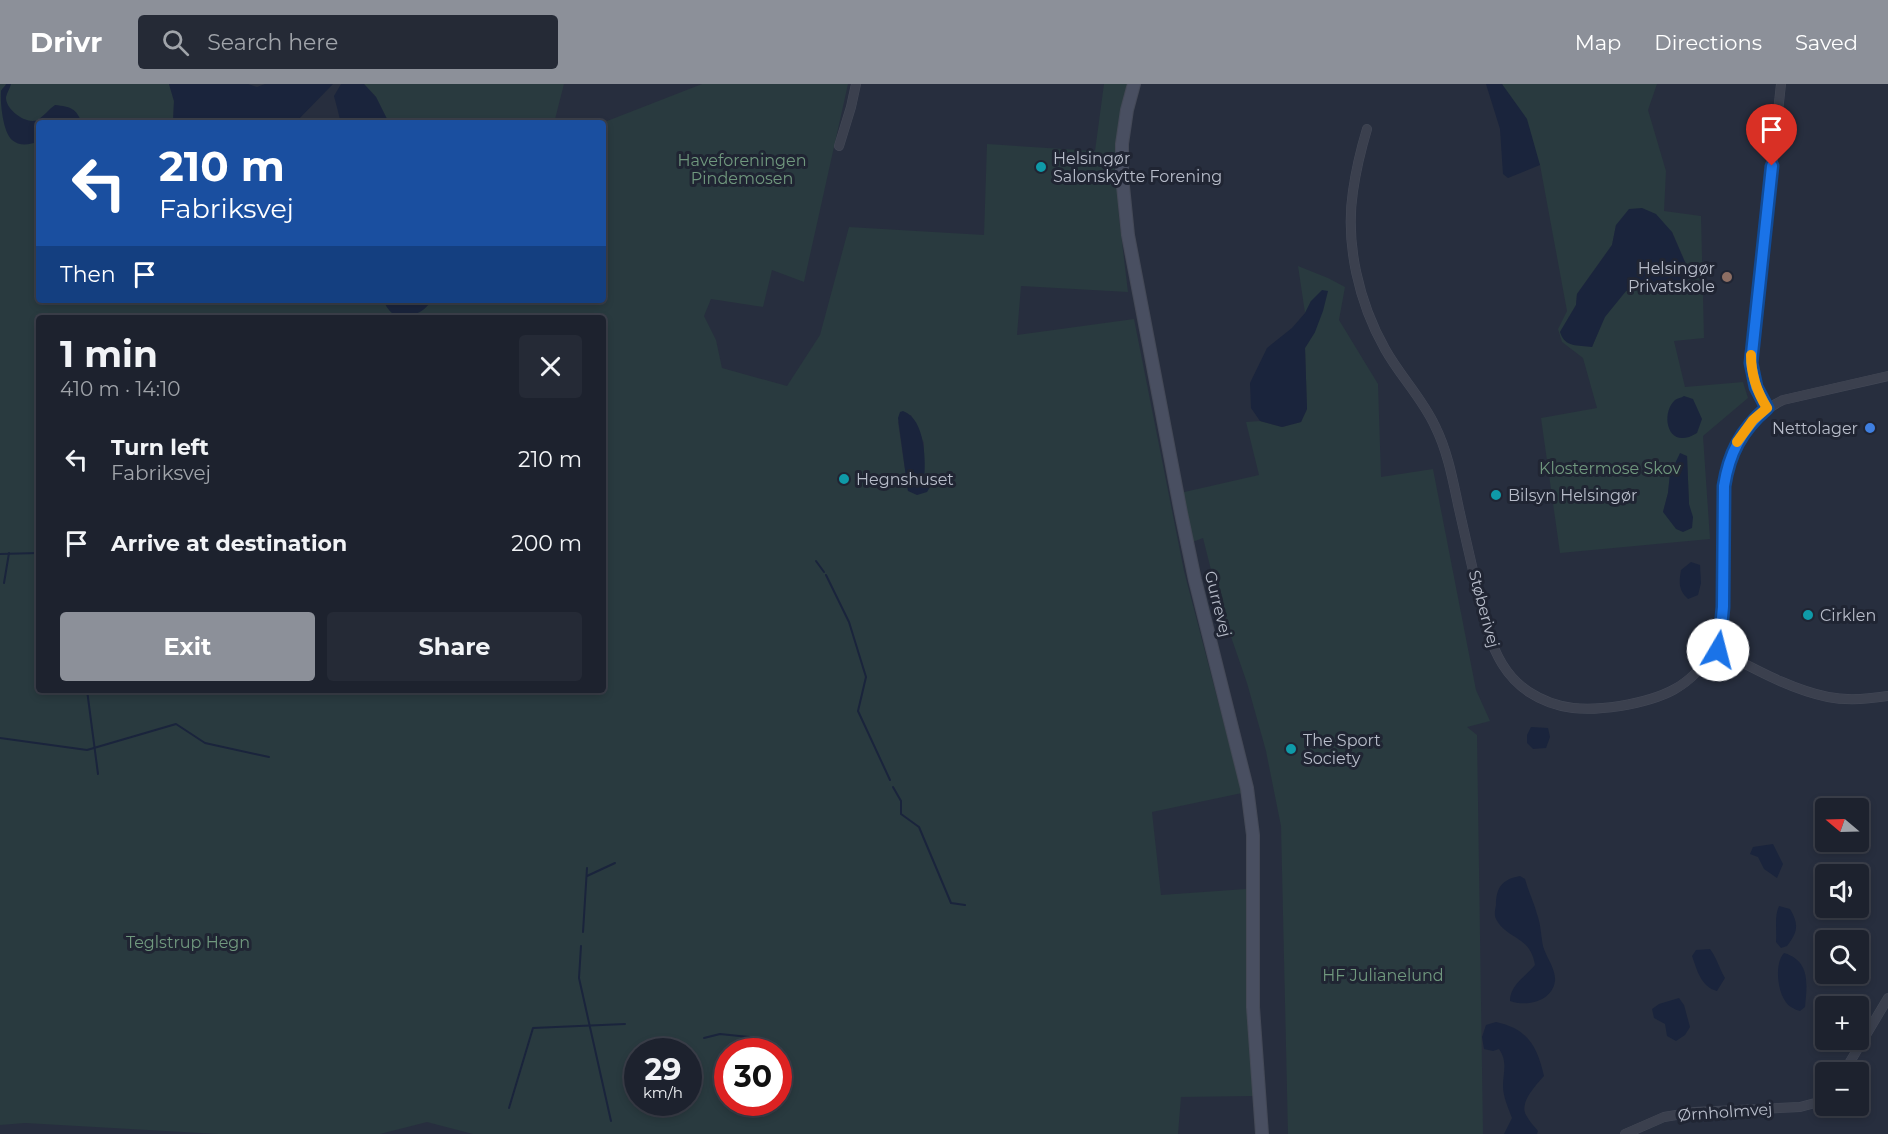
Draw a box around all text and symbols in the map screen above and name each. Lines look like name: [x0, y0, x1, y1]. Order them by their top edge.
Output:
search box: [138, 15, 558, 69]
text: Drivr: [30, 25, 102, 59]
icon: search: [159, 26, 192, 59]
text: Search here: [207, 29, 338, 56]
text: Map: [1575, 30, 1621, 55]
text: Directions: [1654, 30, 1762, 55]
text: Saved: [1795, 30, 1858, 55]
pin: [1746, 104, 1797, 166]
icon: arrive: [1755, 113, 1788, 146]
text: 210 m: [159, 140, 285, 192]
icon: left: [60, 144, 138, 222]
place label: Helsingør Salonskytte Forening: [1053, 149, 1222, 186]
park label: Haveforeningen Pindemosen: [678, 151, 806, 188]
marker: Helsingør Salonskytte Forening: [1034, 160, 1048, 174]
text: Fabriksvej: [159, 192, 294, 225]
icon: arrive: [128, 258, 161, 291]
place label: Helsingør Privatskole: [1628, 259, 1715, 296]
text: Then: [60, 261, 116, 288]
marker: Helsingør Privatskole: [1720, 270, 1734, 284]
text: 1 min: [60, 332, 158, 376]
button: close: [519, 335, 582, 398]
text: 410 m · 14:10: [60, 377, 180, 401]
place label: Nettolager: [1772, 419, 1858, 438]
marker: Nettolager: [1863, 421, 1877, 435]
text: Turn left: [111, 434, 209, 461]
icon: left: [60, 443, 93, 476]
text: 210 m: [518, 446, 582, 473]
park label: Klostermose Skov: [1539, 459, 1681, 478]
text: Fabriksvej: [111, 461, 211, 485]
place label: Hegnshuset: [856, 470, 954, 489]
marker: Hegnshuset: [837, 472, 851, 486]
place label: Bilsyn Helsingør: [1508, 486, 1637, 505]
marker: Bilsyn Helsingør: [1489, 488, 1503, 502]
icon: arrive: [60, 527, 93, 560]
text: Arrive at destination: [111, 530, 347, 557]
text: 200 m: [511, 530, 582, 557]
street label: Støberivej: [1465, 568, 1503, 650]
street label: Gurrevej: [1201, 569, 1235, 639]
place label: Cirklen: [1820, 606, 1876, 625]
marker: Cirklen: [1801, 608, 1815, 622]
button: Exit: [60, 612, 315, 681]
button: Share: [327, 612, 582, 681]
position arrow: [1686, 618, 1750, 682]
place label: The Sport Society: [1303, 731, 1381, 768]
marker: The Sport Society: [1284, 742, 1298, 756]
north arrow: [1815, 798, 1869, 852]
map controls: [1815, 798, 1869, 1116]
button: sound: [1815, 864, 1869, 918]
button: search: [1815, 930, 1869, 984]
park label: Teglstrup Hegn: [126, 933, 250, 952]
park label: HF Julianelund: [1322, 966, 1444, 985]
button: +: [1815, 996, 1869, 1050]
speed limit sign: 30: [714, 1038, 792, 1116]
text: 29: [645, 1051, 681, 1088]
button: −: [1815, 1062, 1869, 1116]
text: km/h: [643, 1083, 683, 1102]
street label: Ørnholmvej: [1677, 1099, 1773, 1125]

